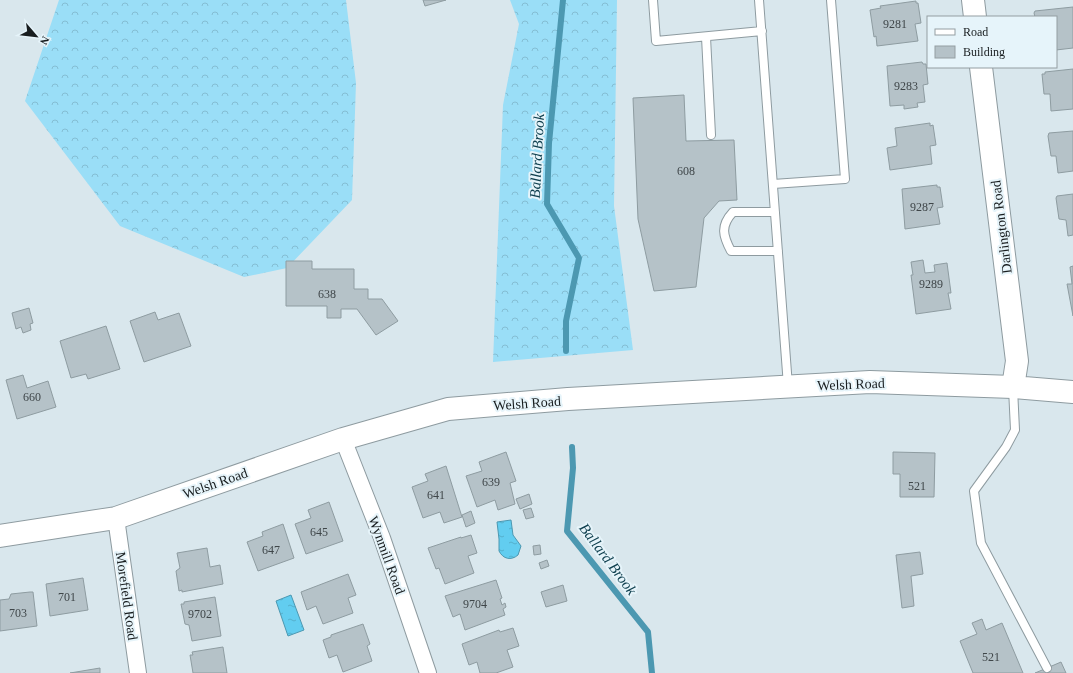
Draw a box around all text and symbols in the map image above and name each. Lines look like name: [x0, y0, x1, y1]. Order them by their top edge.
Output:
north arrow: [16, 16, 56, 56]
legend: [927, 16, 1057, 68]
house number: 9281: [883, 17, 907, 31]
text: Road: [963, 25, 988, 39]
text: N: [38, 34, 52, 47]
text: Building: [963, 45, 1005, 59]
house number: 9283: [894, 79, 918, 93]
water label: Ballard Brook: [527, 113, 547, 199]
house number: 608: [677, 164, 695, 178]
street label: Darlington Road: [988, 180, 1015, 274]
house number: 9287: [910, 200, 934, 214]
house number: 9289: [919, 277, 943, 291]
house number: 638: [318, 287, 336, 301]
street label: Welsh Road: [817, 376, 885, 393]
house number: 660: [23, 390, 41, 404]
street label: Welsh Road: [493, 394, 561, 413]
street label: Welsh Road: [181, 465, 250, 502]
house number: 639: [482, 475, 500, 489]
house number: 521: [908, 479, 926, 493]
house number: 641: [427, 488, 445, 502]
street label: Wynmill Road: [365, 514, 408, 596]
water label: Ballard Brook: [576, 520, 640, 598]
house number: 645: [310, 525, 328, 539]
house number: 647: [262, 543, 280, 557]
street label: Morefield Road: [113, 551, 140, 641]
house number: 701: [58, 590, 76, 604]
house number: 9704: [463, 597, 487, 611]
house number: 703: [9, 606, 27, 620]
house number: 9702: [188, 607, 212, 621]
house number: 521: [982, 650, 1000, 664]

